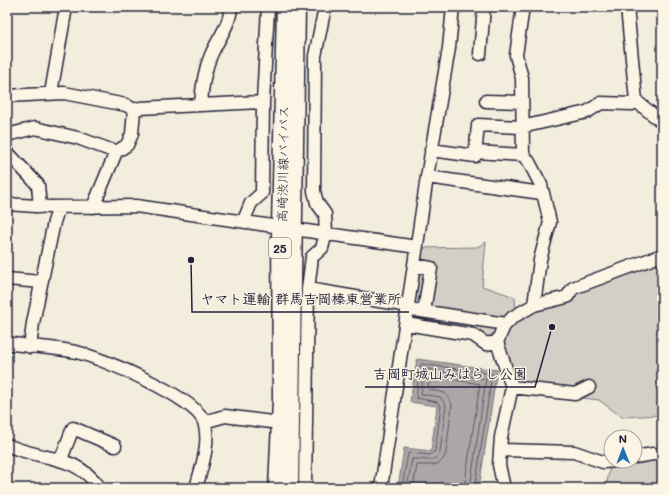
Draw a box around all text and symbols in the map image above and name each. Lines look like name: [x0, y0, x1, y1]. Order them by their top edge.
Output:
street label: 高崎渋川線バイパス: [272, 105, 292, 223]
road number: 25: [269, 238, 291, 258]
callout: ヤマト運輸 群馬吉岡榛東営業所: [192, 286, 409, 312]
text: ヤマト運輸 群馬吉岡榛東営業所: [200, 289, 402, 308]
callout: 吉岡町城山みはらし公園: [365, 361, 535, 387]
text: 吉岡町城山みはらし公園: [373, 364, 527, 383]
north arrow: [603, 429, 643, 469]
text: N: [619, 431, 627, 446]

